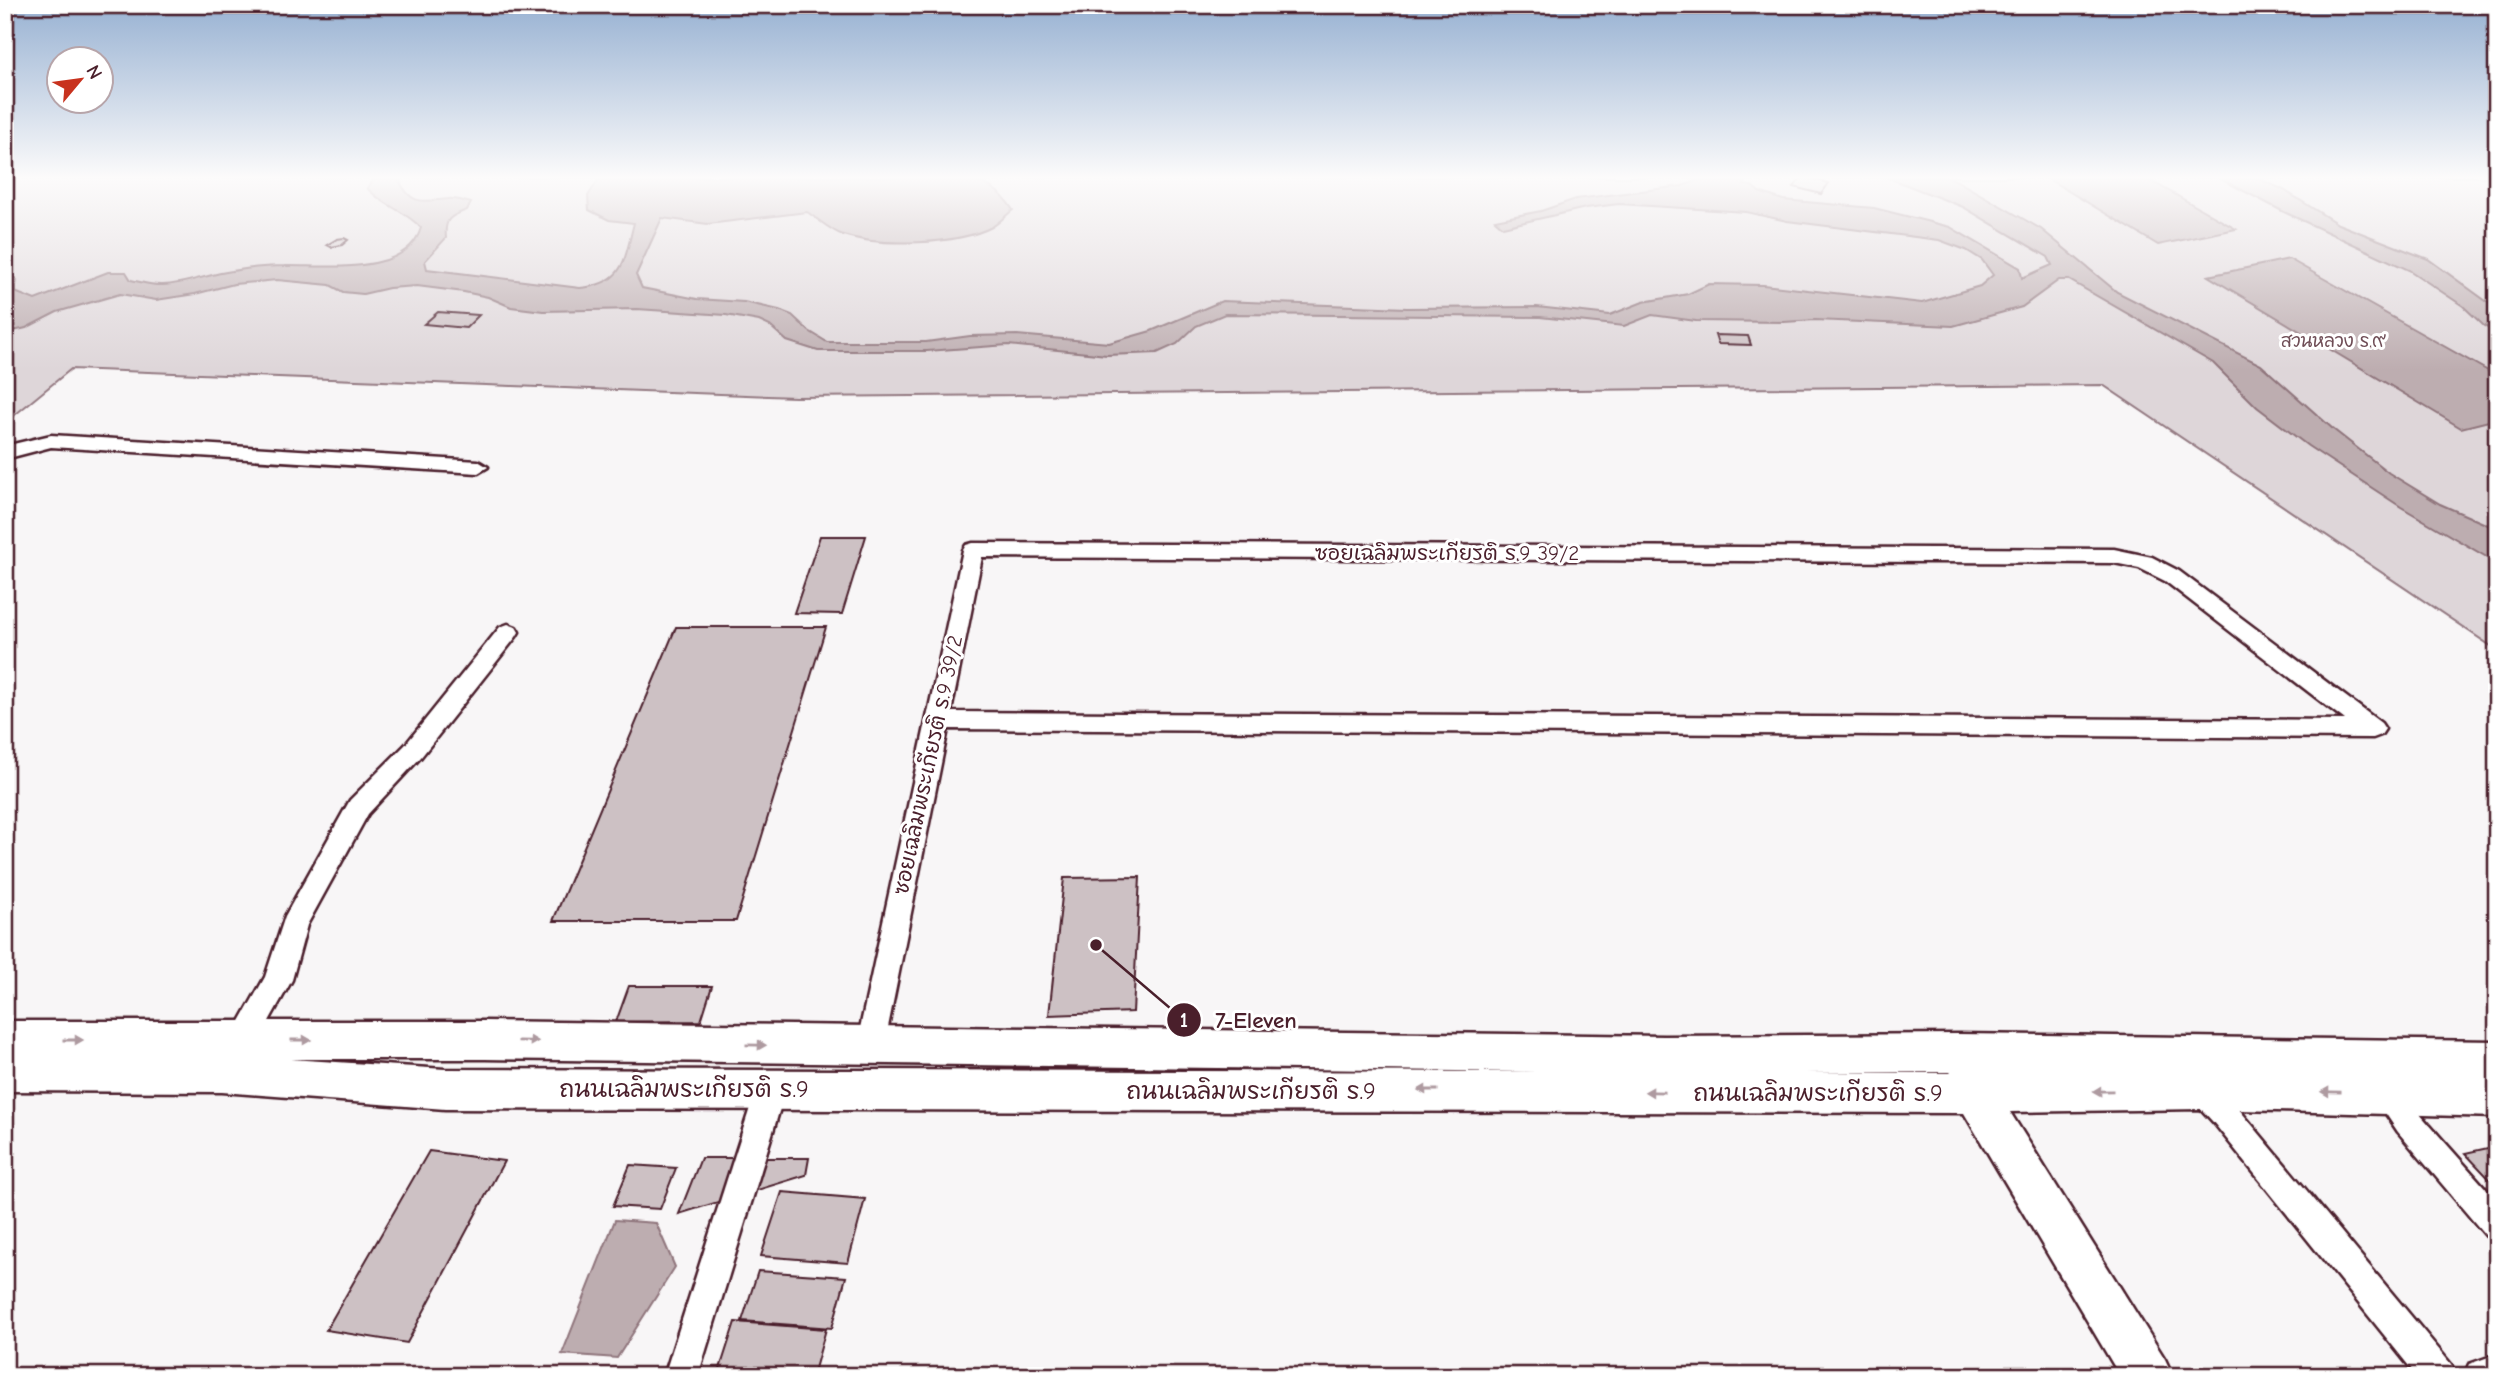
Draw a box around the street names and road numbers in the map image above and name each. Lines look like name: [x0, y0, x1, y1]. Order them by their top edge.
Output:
street label: ซอยเฉลิมพระเกียรติ ร.9 39/2: [1315, 541, 1579, 565]
street label: ซอยเฉลิมพระเกียรติ ร.9 39/2: [889, 633, 967, 897]
street label: ถนนเฉลิมพระเกียรติ ร.9: [559, 1074, 809, 1103]
street label: ถนนเฉลิมพระเกียรติ ร.9: [1126, 1076, 1376, 1105]
street label: ถนนเฉลิมพระเกียรติ ร.9: [1693, 1078, 1943, 1107]

